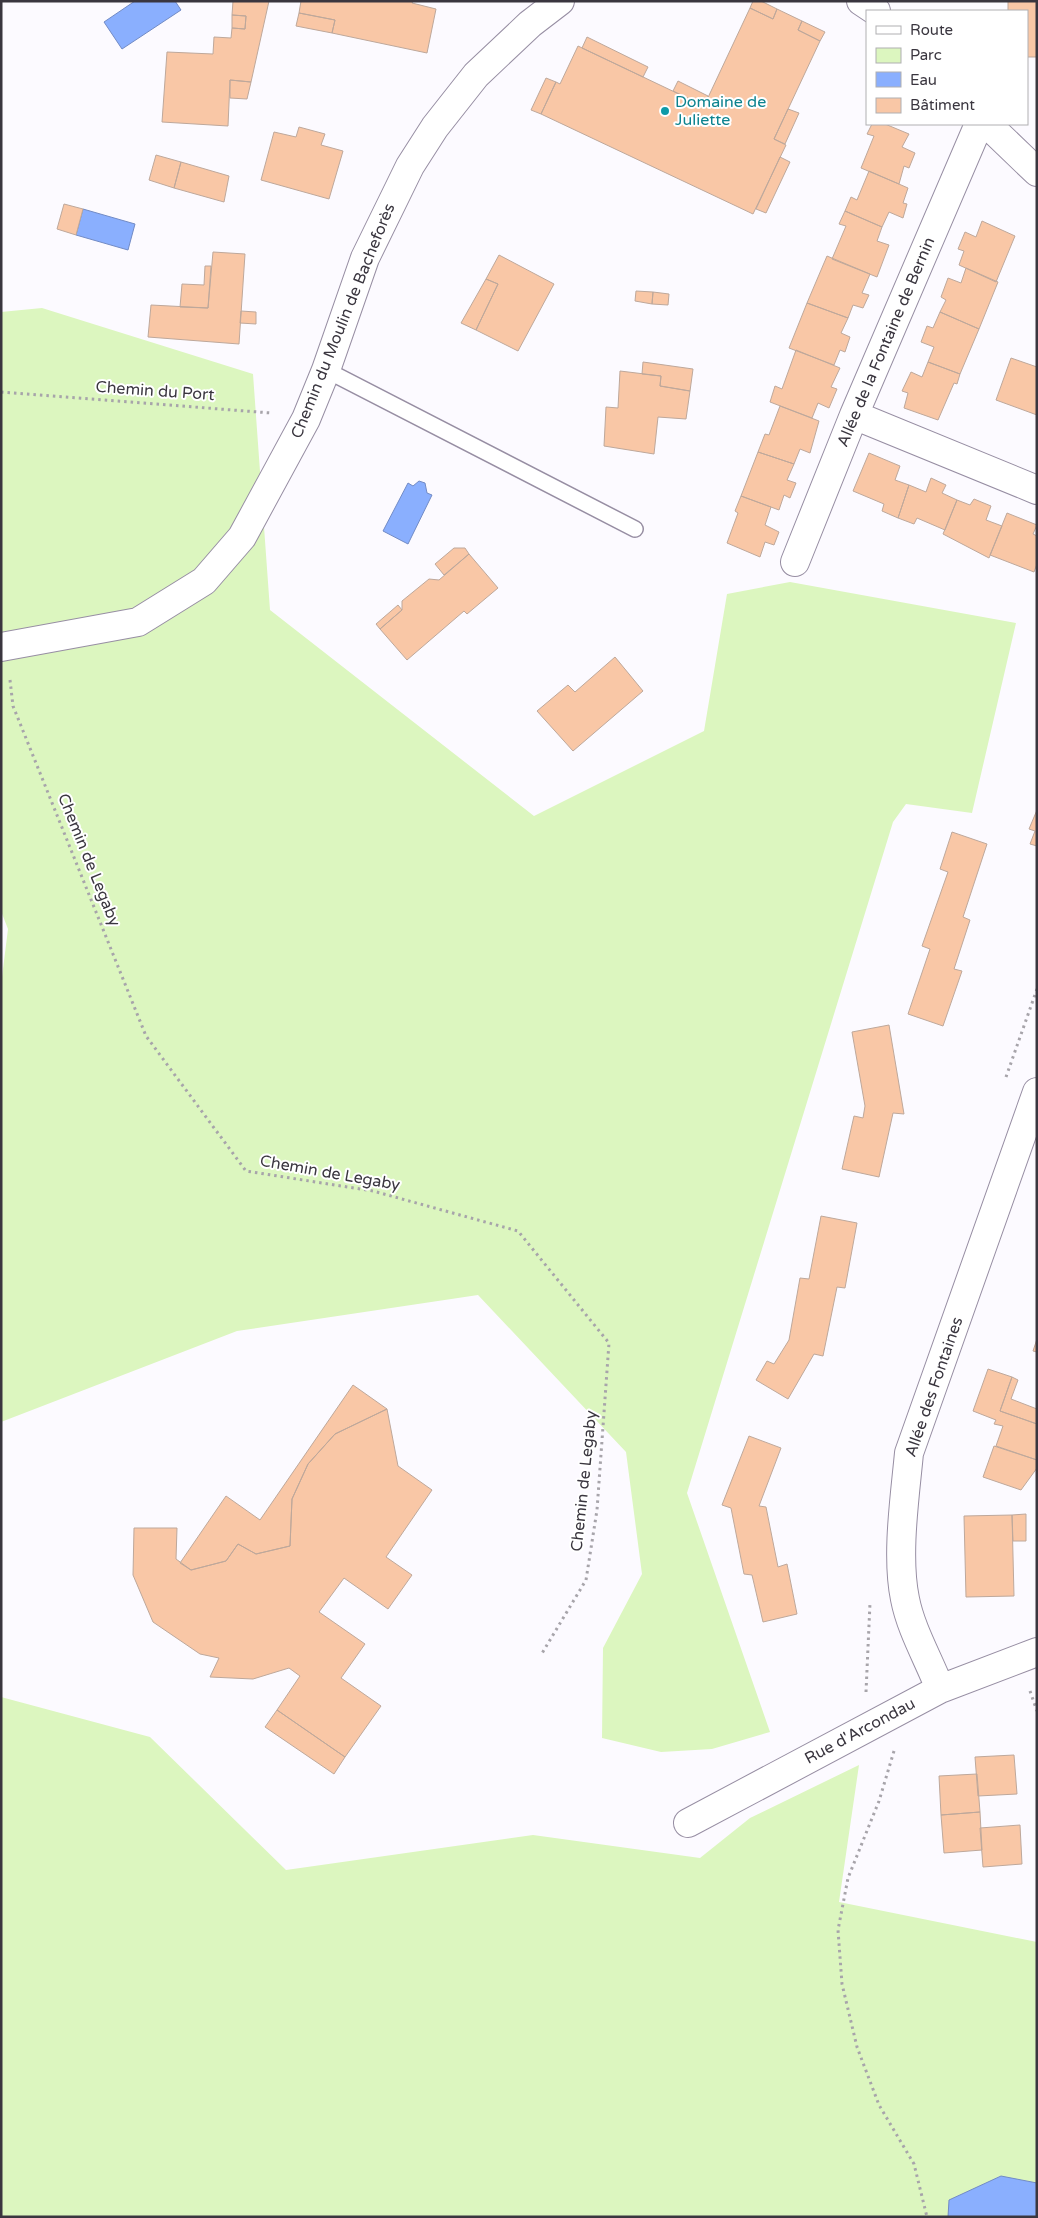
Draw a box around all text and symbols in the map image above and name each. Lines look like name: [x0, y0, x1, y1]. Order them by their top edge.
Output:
legend: [866, 10, 1028, 125]
text: Route: [910, 21, 953, 39]
text: Parc: [910, 46, 942, 64]
text: Eau: [910, 71, 937, 89]
place label: Domaine de Juliette: [675, 92, 766, 130]
text: Bâtiment: [910, 96, 975, 114]
marker: Domaine de Juliette: [659, 105, 671, 117]
street label: Chemin du Moulin de Bacheforès: [287, 201, 399, 441]
street label: Allée de la Fontaine de Bernin: [833, 234, 939, 450]
street label: Chemin du Port: [95, 377, 215, 405]
street label: Chemin de Legaby: [53, 791, 125, 930]
street label: Chemin de Legaby: [258, 1151, 402, 1195]
street label: Allée des Fontaines: [901, 1314, 967, 1460]
street label: Chemin de Legaby: [567, 1409, 601, 1553]
street label: Rue d'Arcondau: [801, 1693, 919, 1769]

